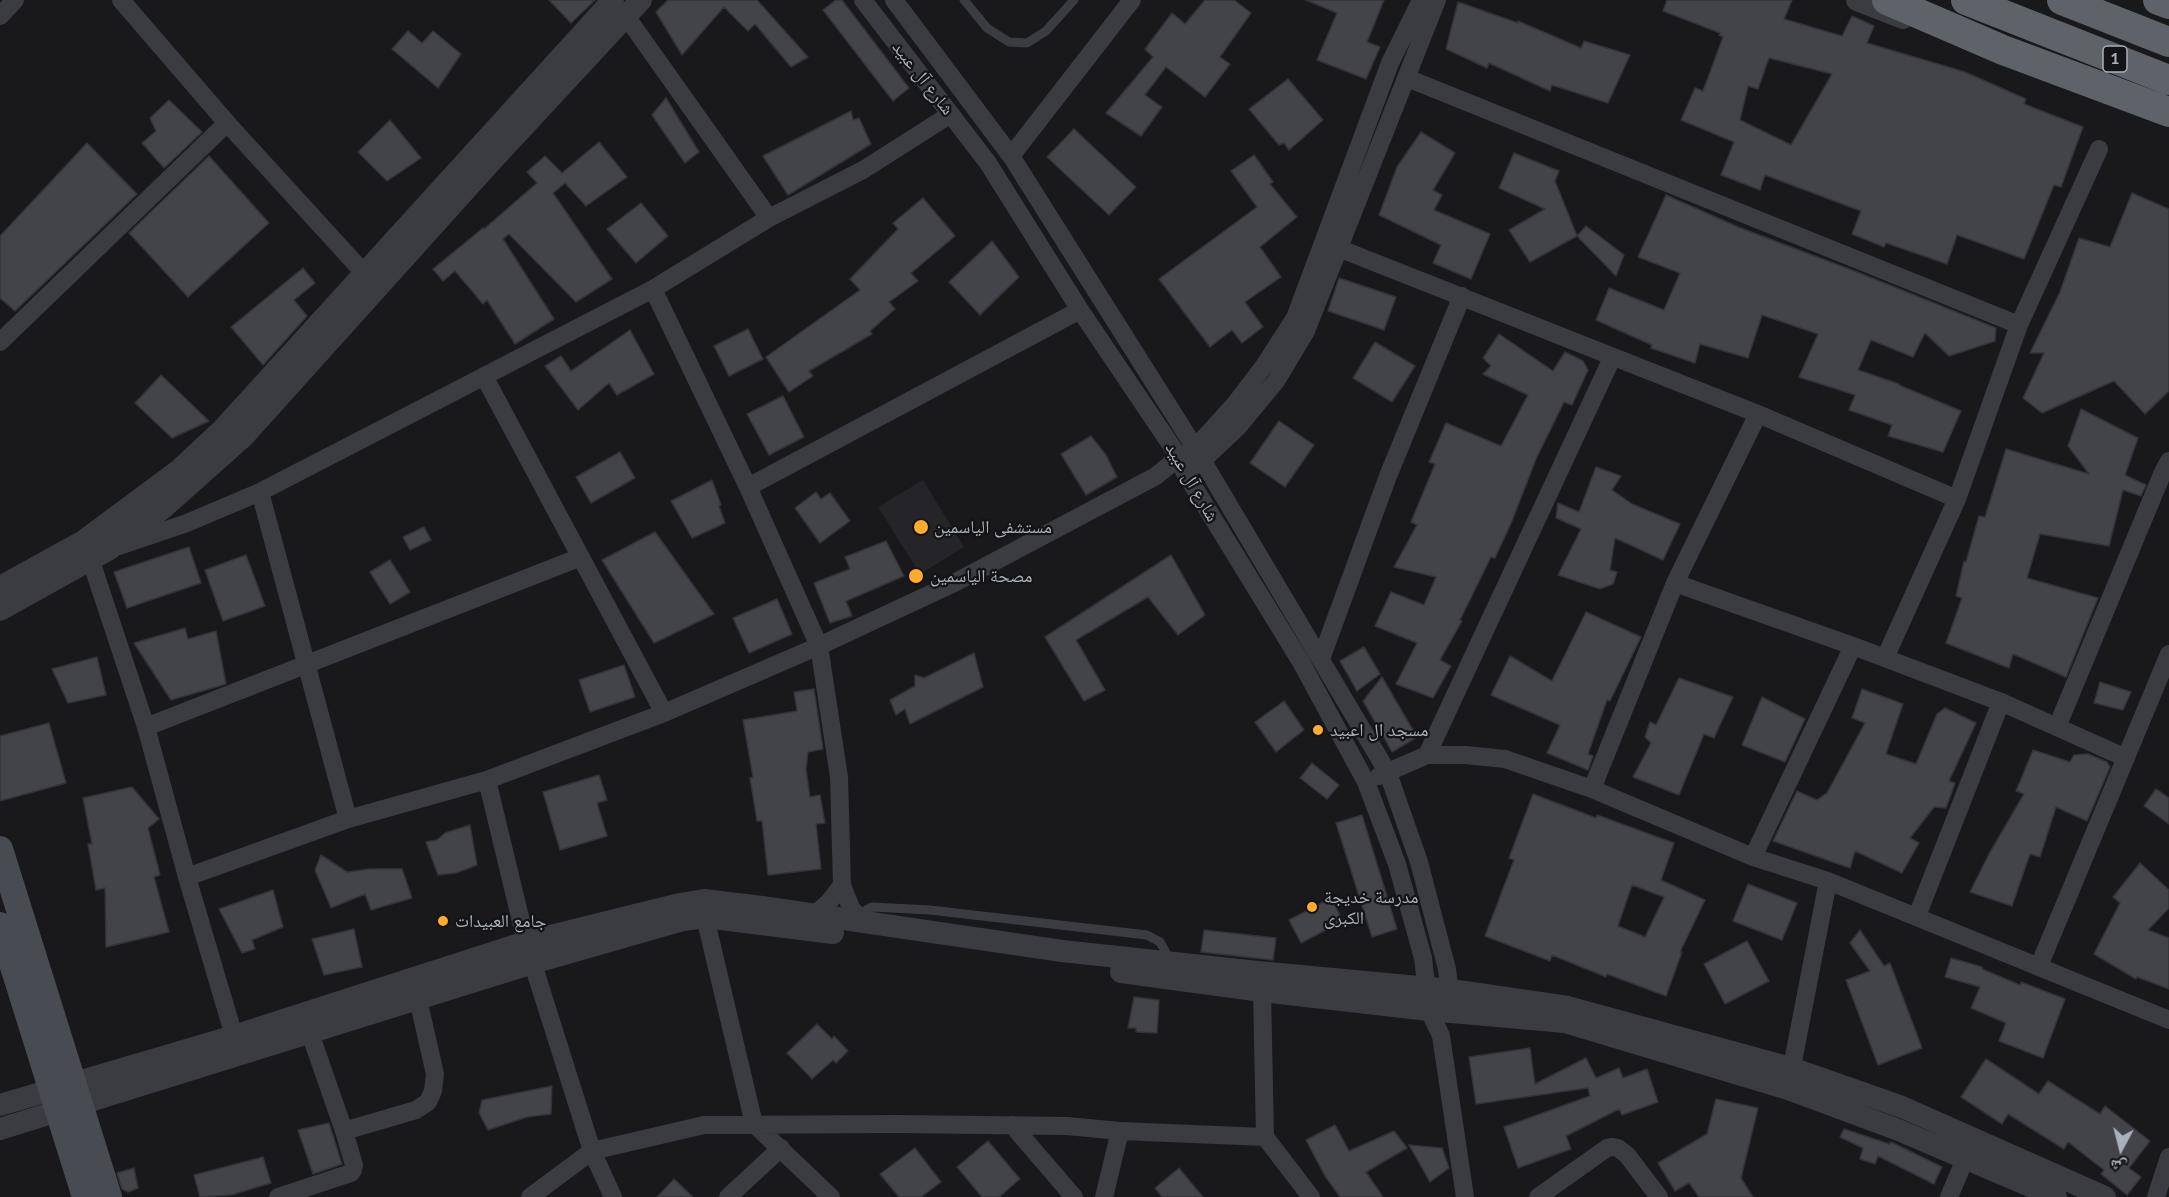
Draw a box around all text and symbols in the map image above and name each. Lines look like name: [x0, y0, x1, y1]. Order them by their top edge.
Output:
street label: شارع آل عبيد: [887, 37, 959, 119]
road number: 1: [2103, 46, 2127, 72]
street label: شارع آل عبيد: [1161, 439, 1223, 525]
place label: مستشفى الياسمين: [934, 516, 1052, 538]
marker: مستشفى الياسمين: [912, 518, 930, 536]
place label: مصحة الياسمين: [930, 565, 1032, 587]
marker: مصحة الياسمين: [907, 567, 925, 585]
place label: مسجد ال اعبيد: [1330, 719, 1429, 741]
marker: مسجد ال اعبيد: [1311, 723, 1325, 737]
place label: مدرسة خديجة الكبرى: [1324, 886, 1419, 928]
marker: مدرسة خديجة الكبرى: [1305, 900, 1319, 914]
place label: جامع العبيدات: [455, 910, 546, 932]
marker: جامع العبيدات: [436, 914, 450, 928]
north arrow: [2091, 1119, 2151, 1179]
text: ش: [2109, 1157, 2128, 1178]

